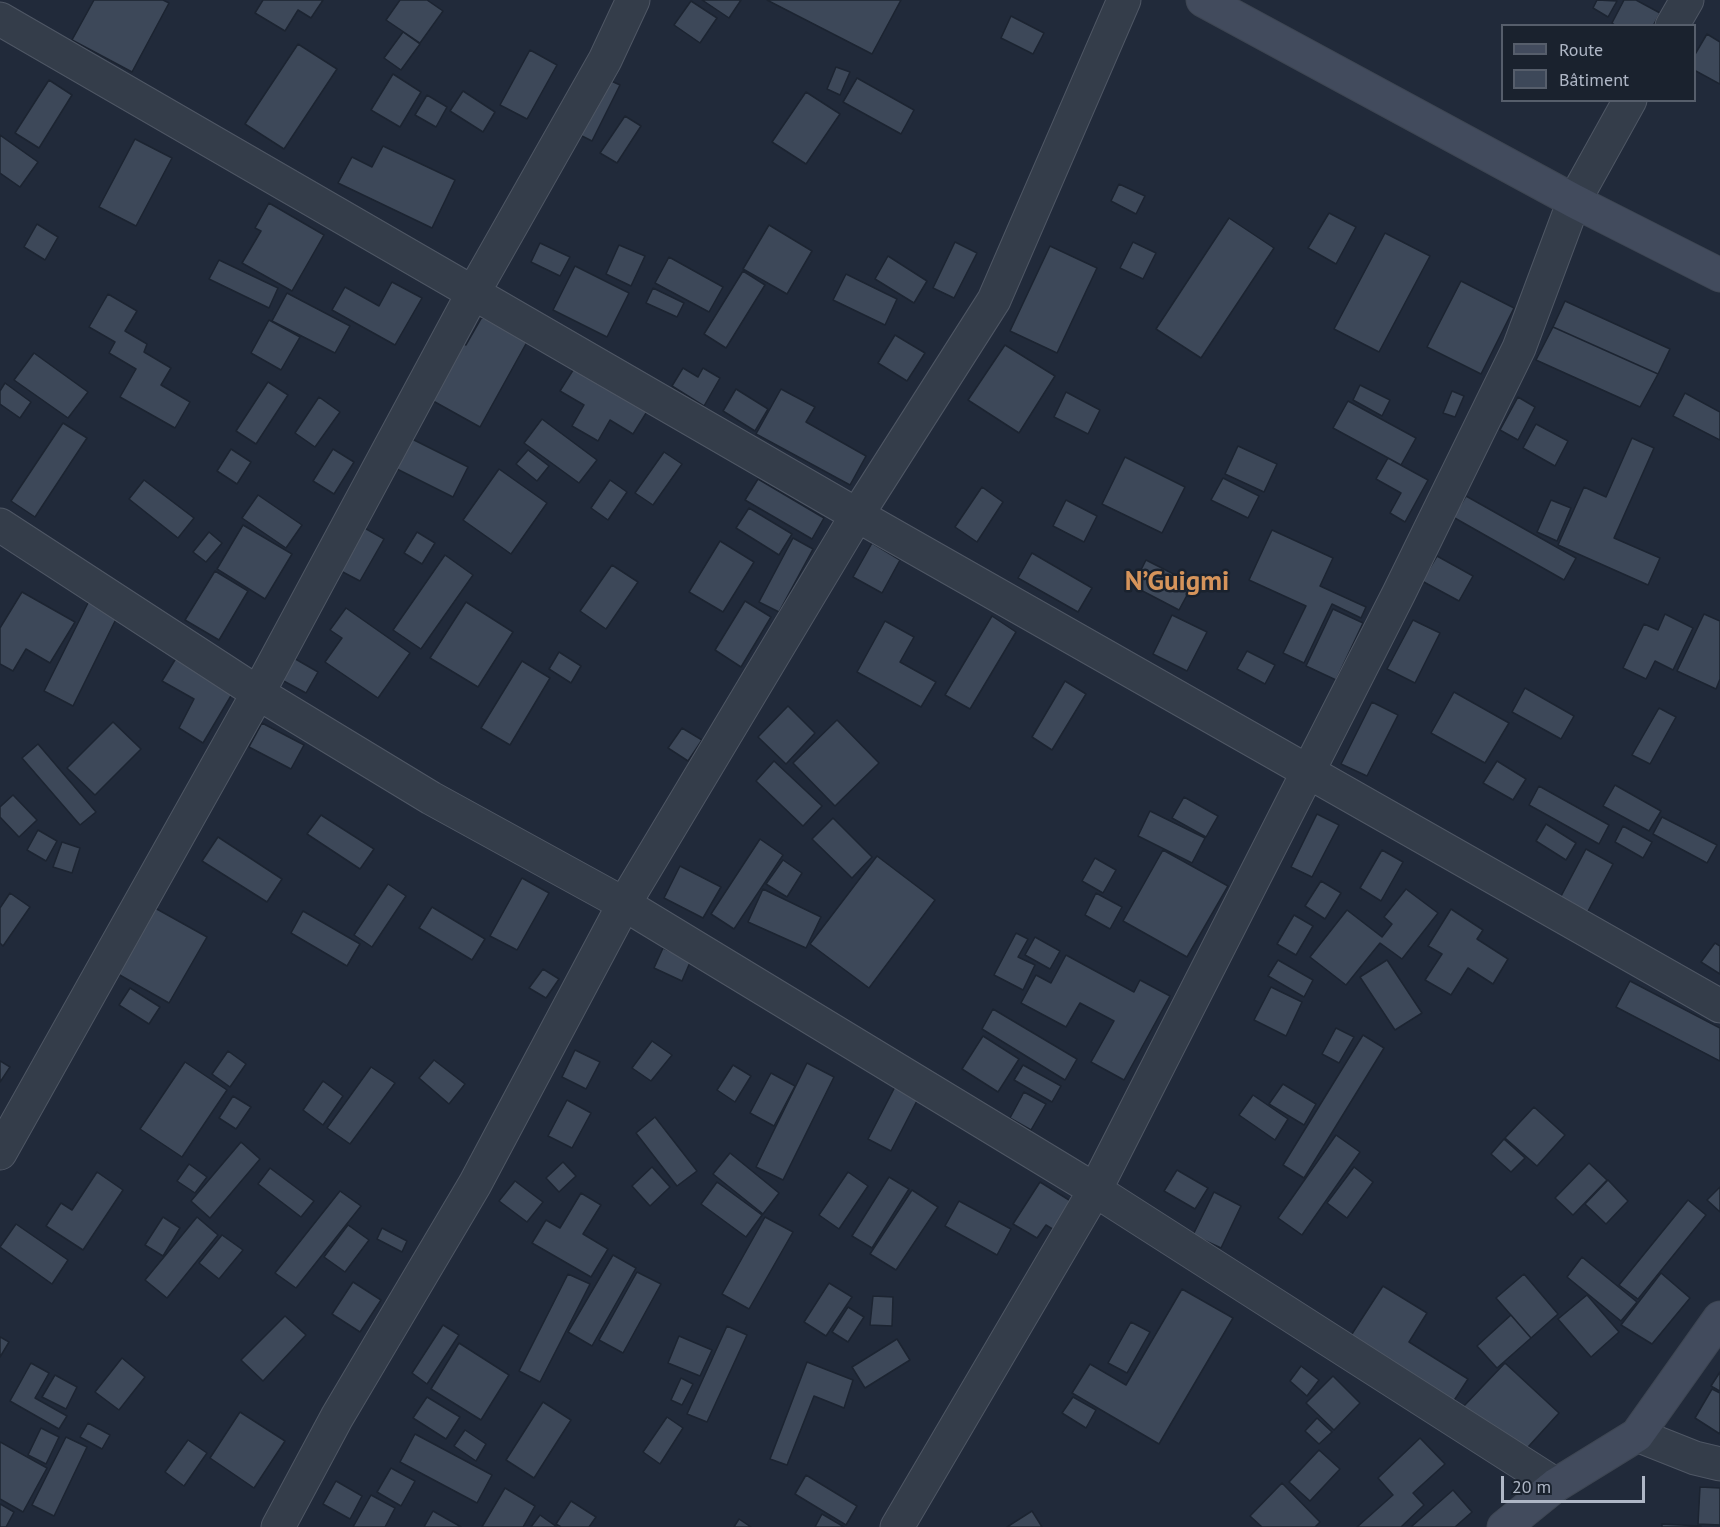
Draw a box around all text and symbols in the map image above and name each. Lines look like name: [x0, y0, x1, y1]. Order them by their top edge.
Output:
legend: [1501, 24, 1696, 102]
text: Route: [1559, 38, 1603, 61]
text: Bâtiment: [1559, 68, 1629, 91]
district label: N’Guigmi: [1125, 566, 1229, 598]
scale bar: [1504, 1464, 1648, 1502]
text: 20 m: [1512, 1475, 1551, 1498]

